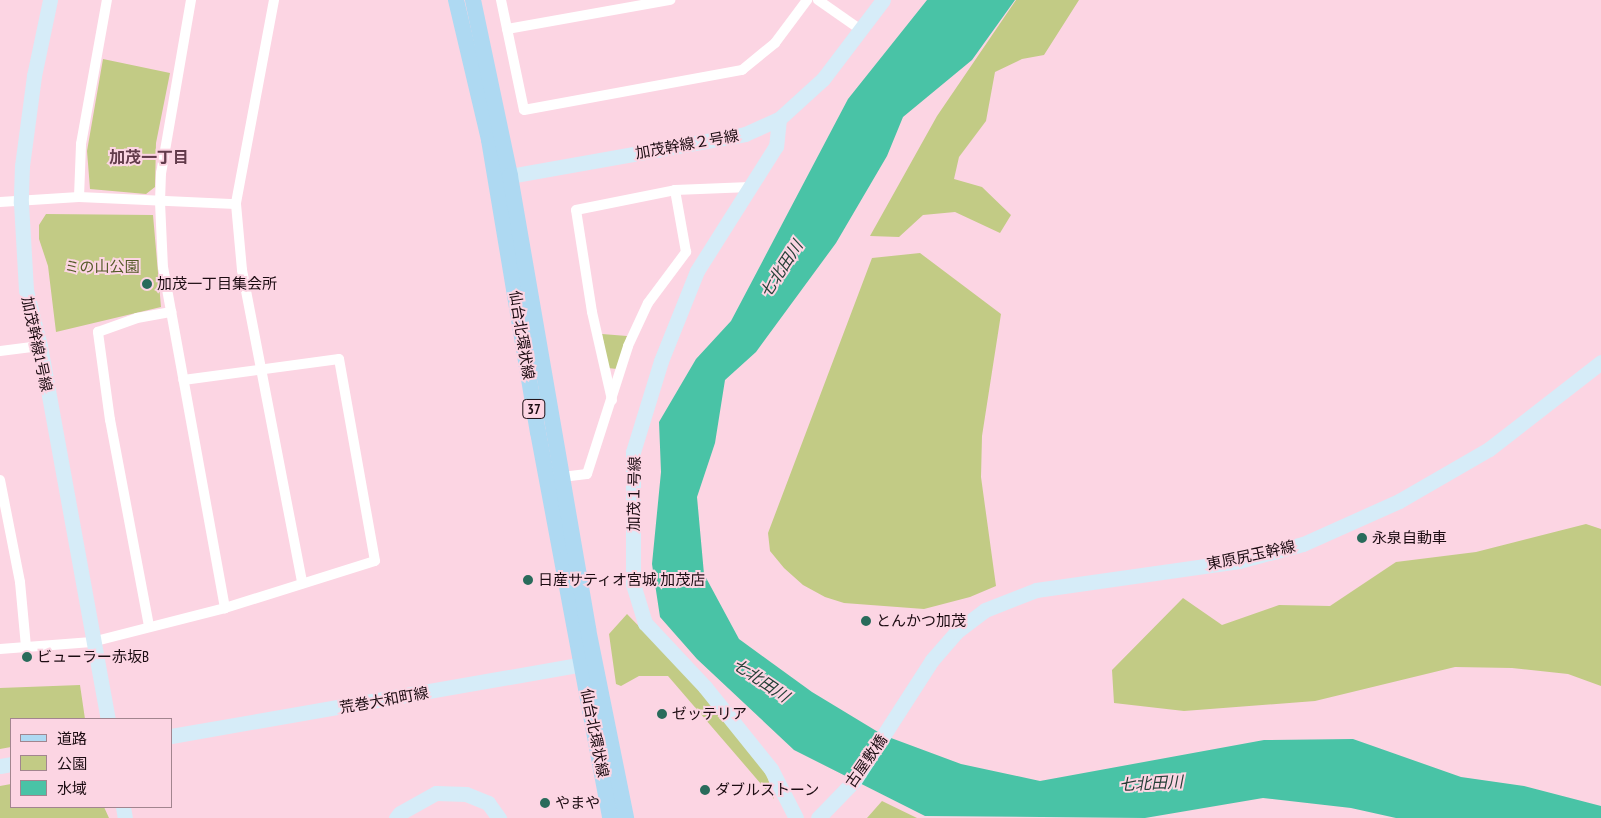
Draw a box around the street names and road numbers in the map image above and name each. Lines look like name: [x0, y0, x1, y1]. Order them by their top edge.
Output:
street label: 加茂幹線２号線: [634, 126, 740, 162]
street label: 仙台北環状線: [506, 289, 538, 381]
street label: 加茂幹線1号線: [18, 295, 56, 393]
road number: 37: [522, 398, 546, 420]
street label: 加茂１号線: [624, 456, 644, 532]
street label: 東原尻玉幹線: [1205, 537, 1297, 573]
street label: 荒巻大和町線: [338, 683, 430, 717]
street label: 仙台北環状線: [578, 687, 612, 779]
street label: 古屋敷橋: [841, 731, 891, 791]

